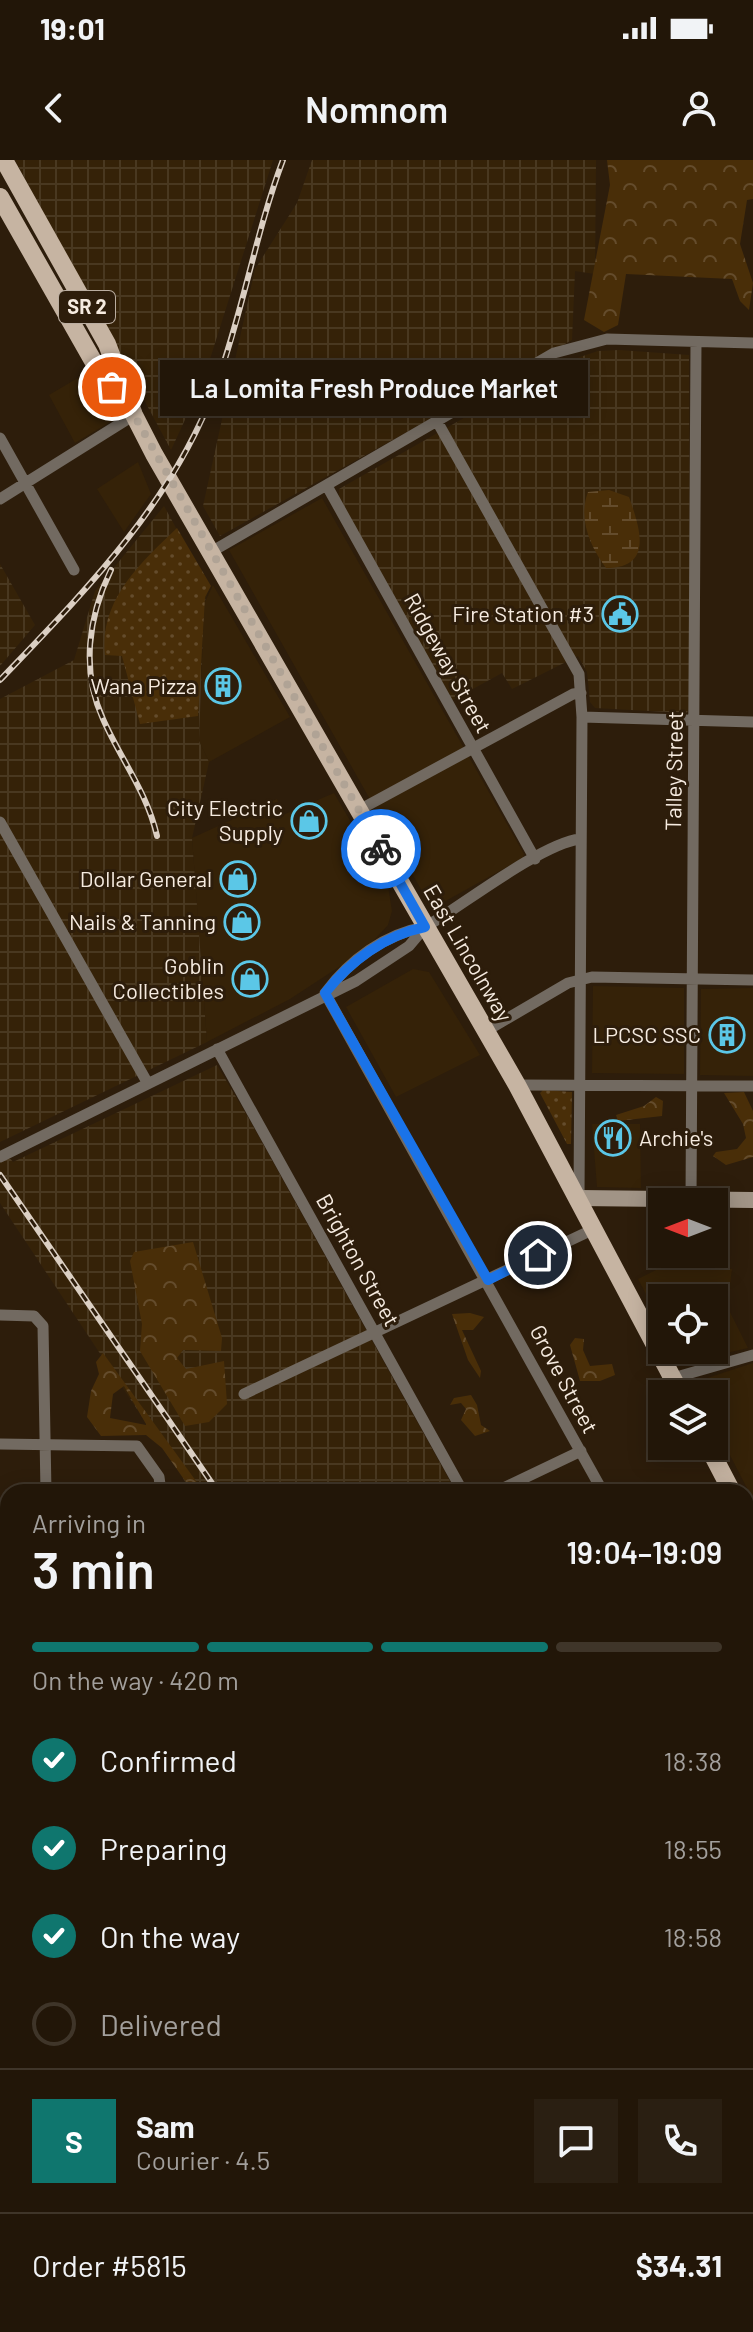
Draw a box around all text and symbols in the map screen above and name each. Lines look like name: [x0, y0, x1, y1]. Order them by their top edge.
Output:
text: 19:01: [40, 10, 105, 46]
icon: back: [32, 86, 76, 130]
icon: person: [677, 86, 721, 130]
text: Nomnom: [305, 87, 448, 130]
road number: SR 2: [59, 291, 115, 323]
pin: [78, 353, 146, 421]
callout: La Lomita Fresh Produce Market: [160, 359, 588, 415]
icon: bag: [90, 365, 134, 409]
text: La Lomita Fresh Produce Market: [190, 372, 558, 403]
street label: Ridgeway Street: [400, 588, 498, 737]
public building icon: Fire Station #3: [601, 595, 639, 633]
place label: Fire Station #3: [452, 600, 594, 626]
building icon: Wana Pizza: [204, 667, 242, 705]
place label: Wana Pizza: [91, 672, 197, 698]
street label: Talley Street: [659, 711, 687, 831]
place label: City Electric Supply: [167, 794, 283, 845]
shop icon: City Electric Supply: [290, 802, 328, 840]
courier: [341, 809, 421, 889]
icon: bike: [359, 827, 403, 871]
shop icon: Dollar General: [219, 860, 257, 898]
place label: Dollar General: [80, 865, 212, 891]
street label: East Lincolnway: [419, 879, 519, 1026]
shop icon: Nails & Tanning: [223, 903, 261, 941]
place label: Nails & Tanning: [69, 908, 216, 934]
place label: Goblin Collectibles: [113, 952, 224, 1003]
shop icon: Goblin Collectibles: [231, 960, 269, 998]
building icon: LPCSC SSC: [708, 1016, 746, 1054]
place label: LPCSC SSC: [592, 1021, 701, 1047]
restaurant icon: Archie's: [594, 1119, 632, 1157]
place label: Archie's: [639, 1124, 713, 1150]
north arrow: [648, 1188, 728, 1268]
map controls: [648, 1188, 728, 1460]
street label: Brighton Street: [312, 1189, 406, 1330]
pin: [504, 1221, 572, 1289]
icon: home: [516, 1233, 560, 1277]
button: locate: [648, 1284, 728, 1364]
street label: Grove Street: [525, 1320, 604, 1437]
button: layers: [648, 1380, 728, 1460]
text: Arriving in: [32, 1507, 146, 1538]
text: 19:04–19:09: [566, 1534, 722, 1570]
text: 3 min: [32, 1537, 155, 1599]
text: On the way · 420 m: [32, 1664, 239, 1695]
icon: check: [32, 1738, 76, 1782]
text: Confirmed: [100, 1742, 237, 1778]
text: 18:38: [664, 1745, 722, 1776]
icon: check: [32, 1826, 76, 1870]
text: Preparing: [100, 1830, 227, 1866]
text: 18:55: [664, 1833, 722, 1864]
icon: check: [32, 1914, 76, 1958]
text: On the way: [100, 1918, 240, 1954]
text: 18:58: [664, 1921, 722, 1952]
text: Delivered: [100, 2006, 222, 2042]
button: chat: [534, 2099, 618, 2183]
button: phone: [638, 2099, 722, 2183]
text: Sam: [136, 2108, 195, 2144]
text: S: [65, 2123, 83, 2159]
text: Courier · 4.5: [136, 2144, 270, 2175]
text: Order #5815: [32, 2247, 187, 2283]
text: $34.31: [636, 2247, 722, 2283]

